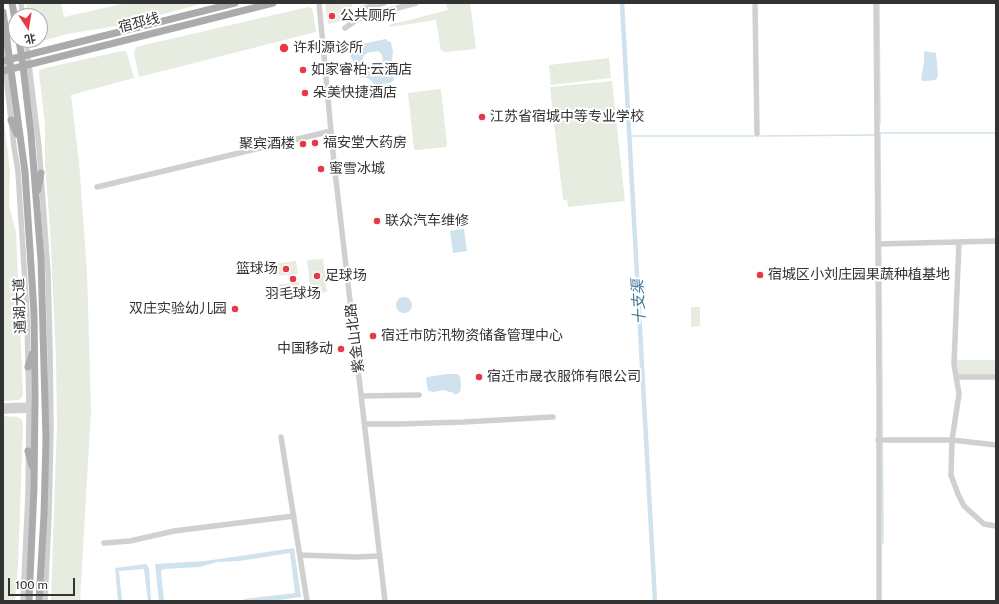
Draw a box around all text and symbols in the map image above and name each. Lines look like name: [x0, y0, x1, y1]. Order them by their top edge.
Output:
north arrow: [8, 8, 48, 48]
place label: 公共厕所: [340, 8, 396, 24]
street label: 宿邳线: [117, 10, 161, 36]
marker: 公共厕所: [327, 11, 337, 21]
text: 北: [24, 32, 37, 46]
place label: 许利源诊所: [293, 40, 363, 56]
marker: 许利源诊所: [278, 42, 290, 54]
place label: 如家睿柏·云酒店: [311, 62, 412, 78]
marker: 如家睿柏·云酒店: [298, 65, 308, 75]
place label: 朵美快捷酒店: [313, 85, 397, 101]
marker: 朵美快捷酒店: [300, 88, 310, 98]
place label: 江苏省宿城中等专业学校: [490, 109, 644, 125]
marker: 江苏省宿城中等专业学校: [477, 112, 487, 122]
place label: 福安堂大药房: [323, 135, 407, 151]
place label: 聚宾酒楼: [239, 136, 295, 152]
marker: 福安堂大药房: [310, 138, 320, 148]
marker: 聚宾酒楼: [298, 139, 308, 149]
place label: 蜜雪冰城: [329, 161, 385, 177]
marker: 蜜雪冰城: [316, 164, 326, 174]
place label: 联众汽车维修: [385, 213, 469, 229]
marker: 联众汽车维修: [372, 216, 382, 226]
place label: 篮球场: [236, 261, 278, 277]
marker: 篮球场: [281, 264, 291, 274]
place label: 宿城区小刘庄园果蔬种植基地: [768, 267, 950, 283]
place label: 足球场: [325, 268, 367, 284]
marker: 宿城区小刘庄园果蔬种植基地: [755, 270, 765, 280]
marker: 足球场: [312, 271, 322, 281]
marker: 羽毛球场: [288, 274, 298, 284]
street label: 通湖大道: [11, 278, 29, 334]
water label: 十支渠: [629, 279, 649, 325]
place label: 羽毛球场: [265, 286, 321, 302]
place label: 双庄实验幼儿园: [129, 301, 227, 317]
street label: 紫金山北路: [342, 302, 368, 374]
marker: 双庄实验幼儿园: [230, 304, 240, 314]
place label: 宿迁市防汛物资储备管理中心: [381, 328, 563, 344]
marker: 宿迁市防汛物资储备管理中心: [368, 331, 378, 341]
place label: 中国移动: [277, 341, 333, 357]
marker: 中国移动: [336, 344, 346, 354]
place label: 宿迁市晟衣服饰有限公司: [487, 369, 641, 385]
marker: 宿迁市晟衣服饰有限公司: [474, 372, 484, 382]
scale bar: [10, 570, 77, 596]
text: 100 m: [15, 578, 48, 592]

